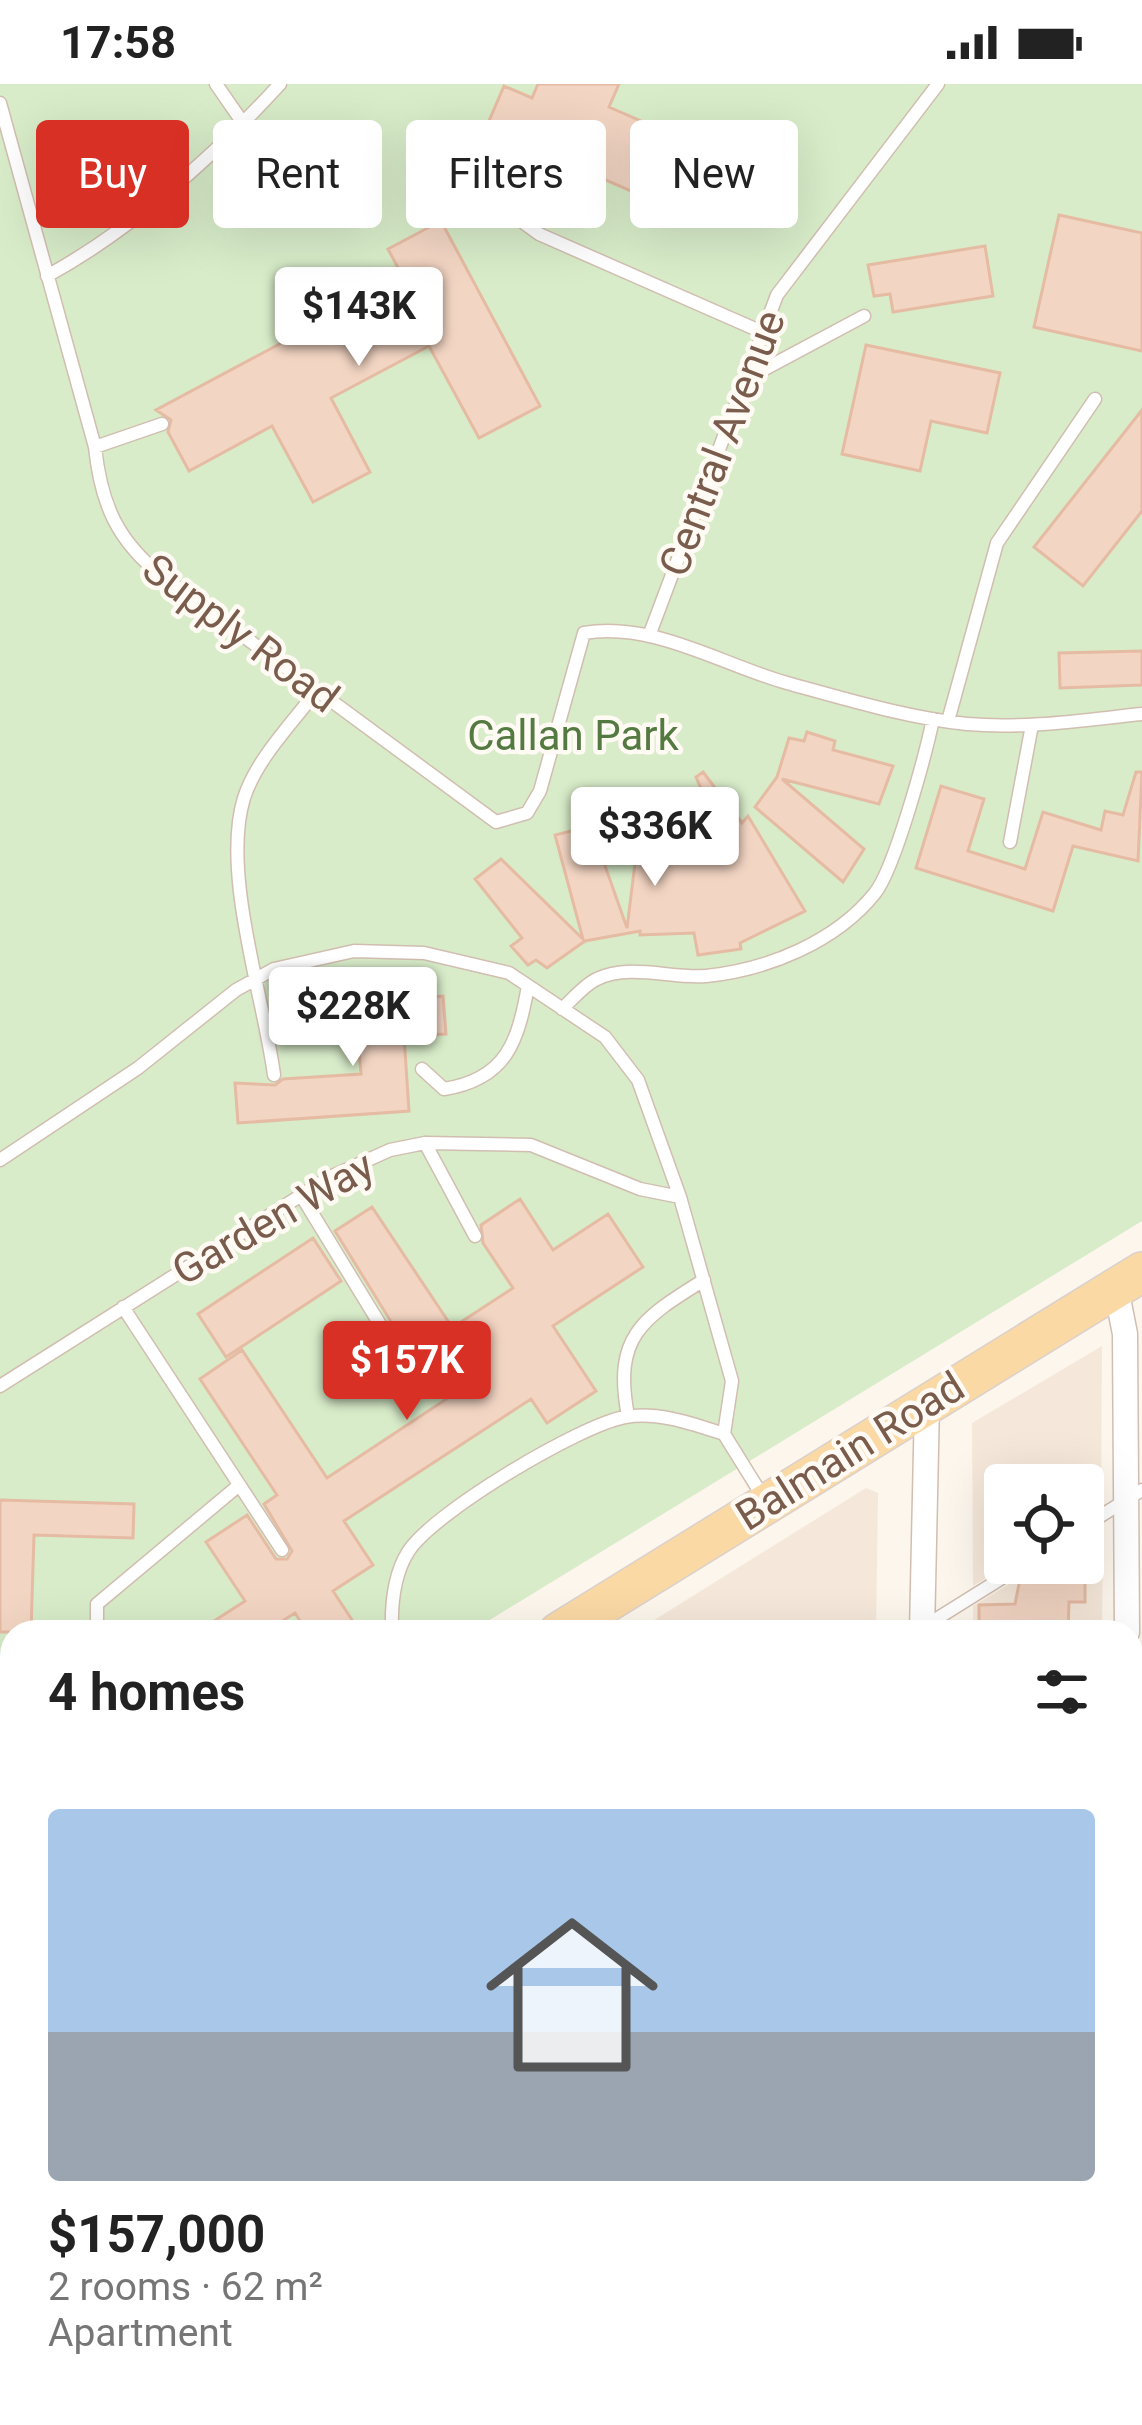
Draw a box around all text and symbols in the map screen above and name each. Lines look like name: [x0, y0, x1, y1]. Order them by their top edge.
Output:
text: 17:58: [60, 16, 176, 69]
chip: Buy: [36, 120, 189, 228]
chip: Rent: [213, 120, 382, 228]
chip: Filters: [406, 120, 606, 228]
chip: New: [630, 120, 798, 228]
pin: $143K: [275, 267, 443, 369]
text: $143K: [302, 283, 416, 329]
street label: Central Avenue: [649, 303, 795, 583]
street label: Supply Road: [134, 544, 348, 722]
park label: Callan Park: [467, 711, 680, 760]
pin: $336K: [571, 787, 739, 889]
text: $336K: [598, 803, 712, 849]
pin: $228K: [269, 967, 437, 1069]
text: $228K: [296, 983, 410, 1029]
street label: Garden Way: [164, 1141, 382, 1295]
pin: $157K: [323, 1321, 491, 1423]
text: $157K: [350, 1337, 464, 1383]
street label: Balmain Road: [727, 1362, 973, 1540]
map controls: [984, 1464, 1104, 1584]
button: locate: [984, 1464, 1104, 1584]
icon: filters: [1029, 1659, 1095, 1725]
text: 4 homes: [48, 1663, 245, 1722]
icon: home: [464, 1887, 680, 2103]
text: $157,000: [48, 2205, 265, 2264]
text: 2 rooms · 62 m²: [48, 2264, 323, 2310]
text: Apartment: [48, 2310, 233, 2356]

